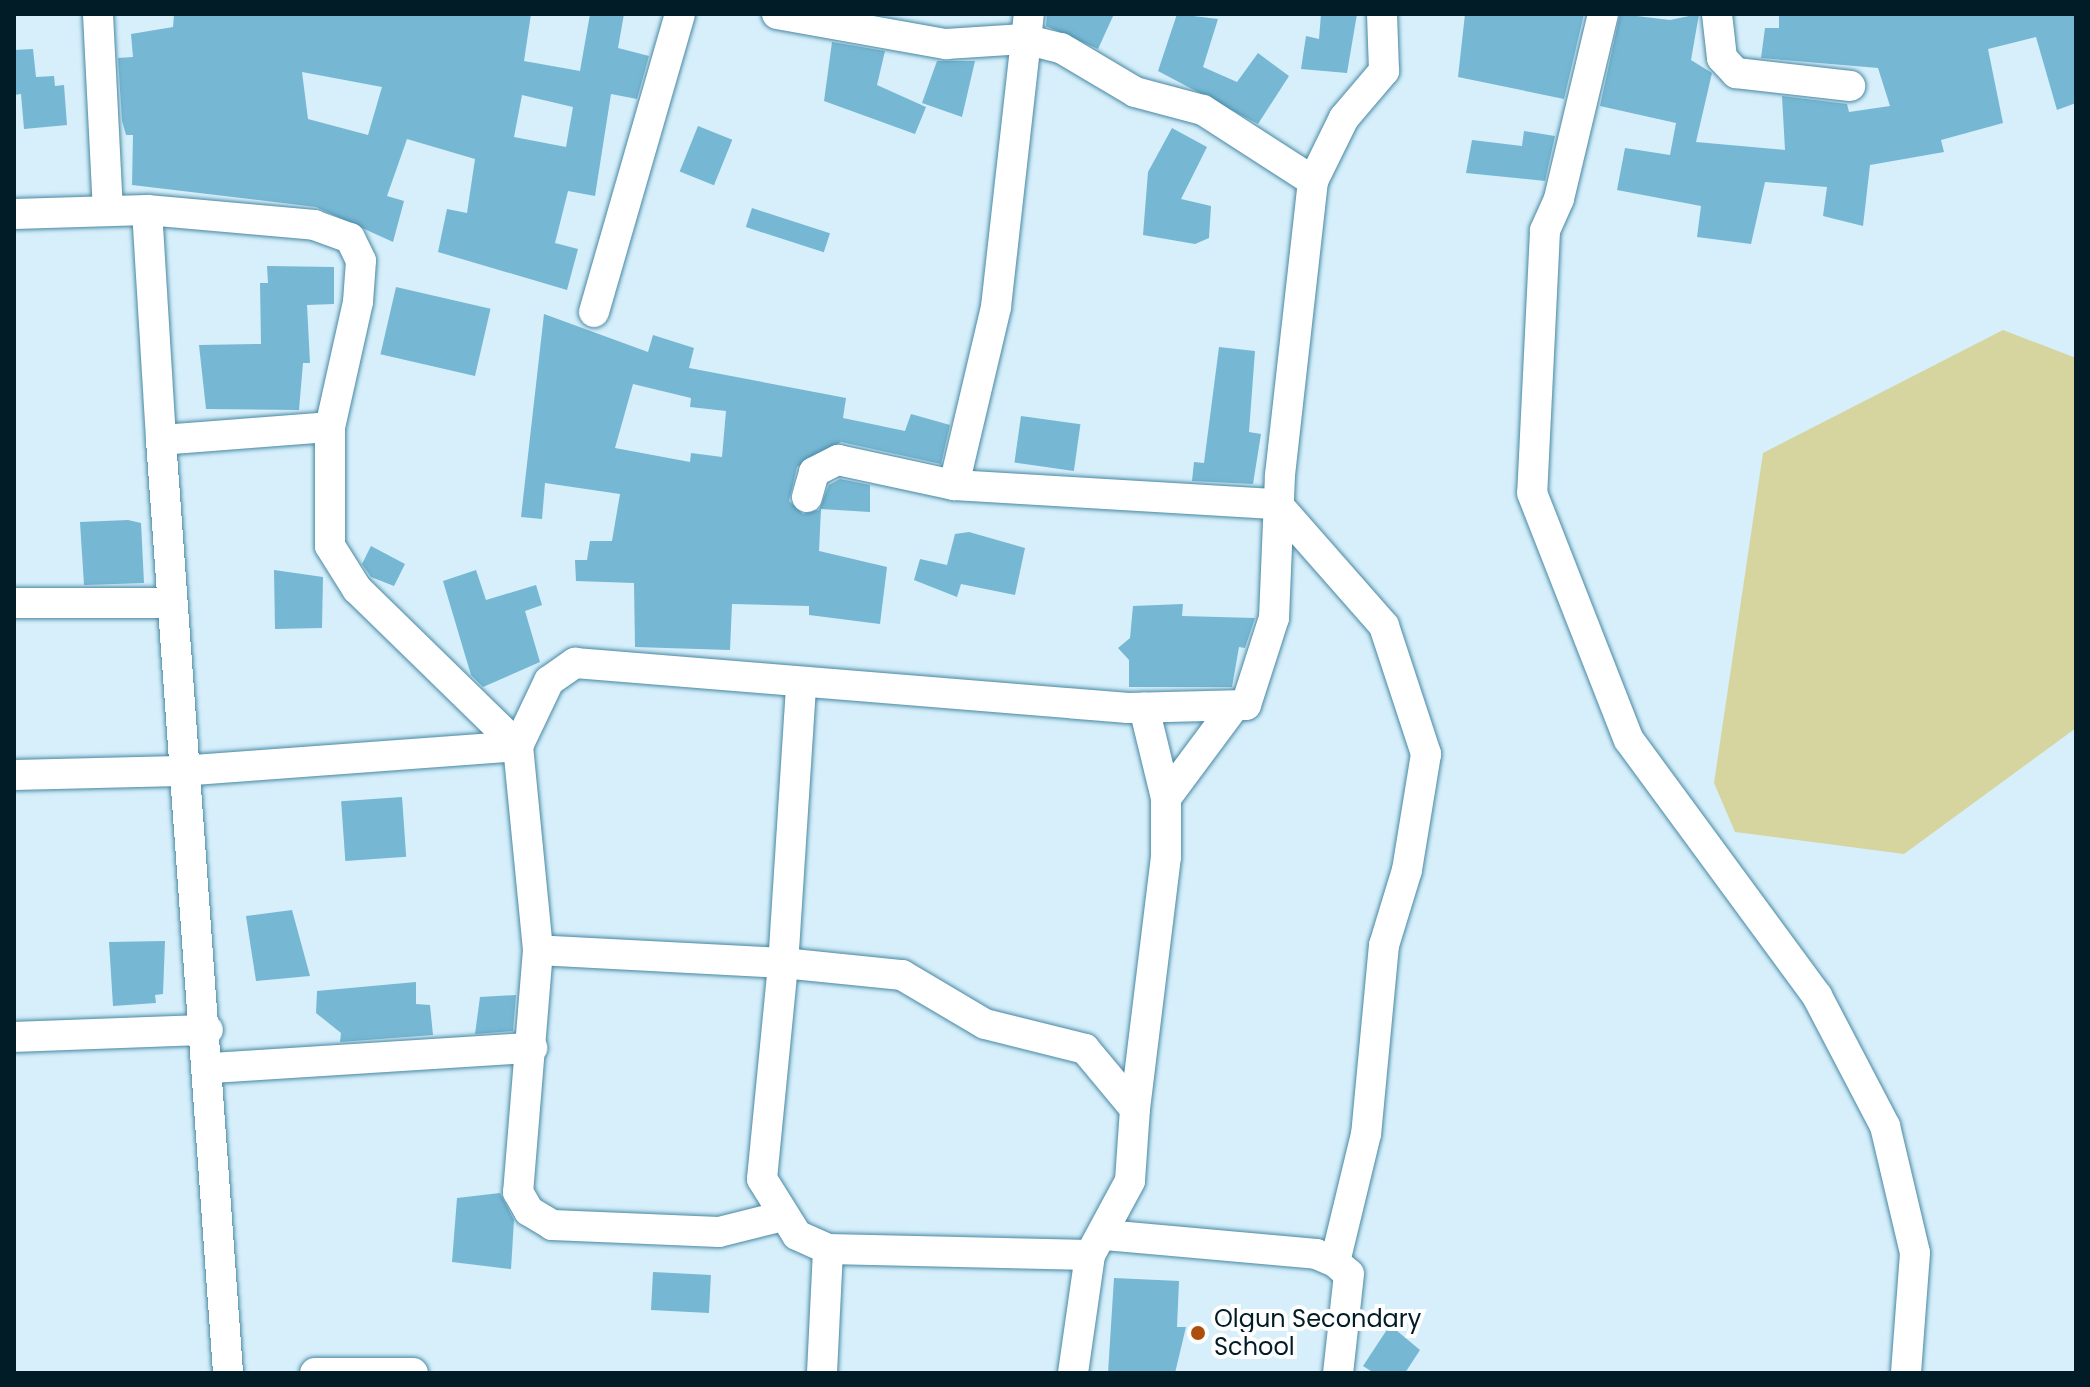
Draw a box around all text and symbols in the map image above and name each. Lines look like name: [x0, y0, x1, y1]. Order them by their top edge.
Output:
place label: Olgun Secondary School: [1214, 1305, 1421, 1361]
marker: Olgun Secondary School: [1189, 1324, 1207, 1342]

